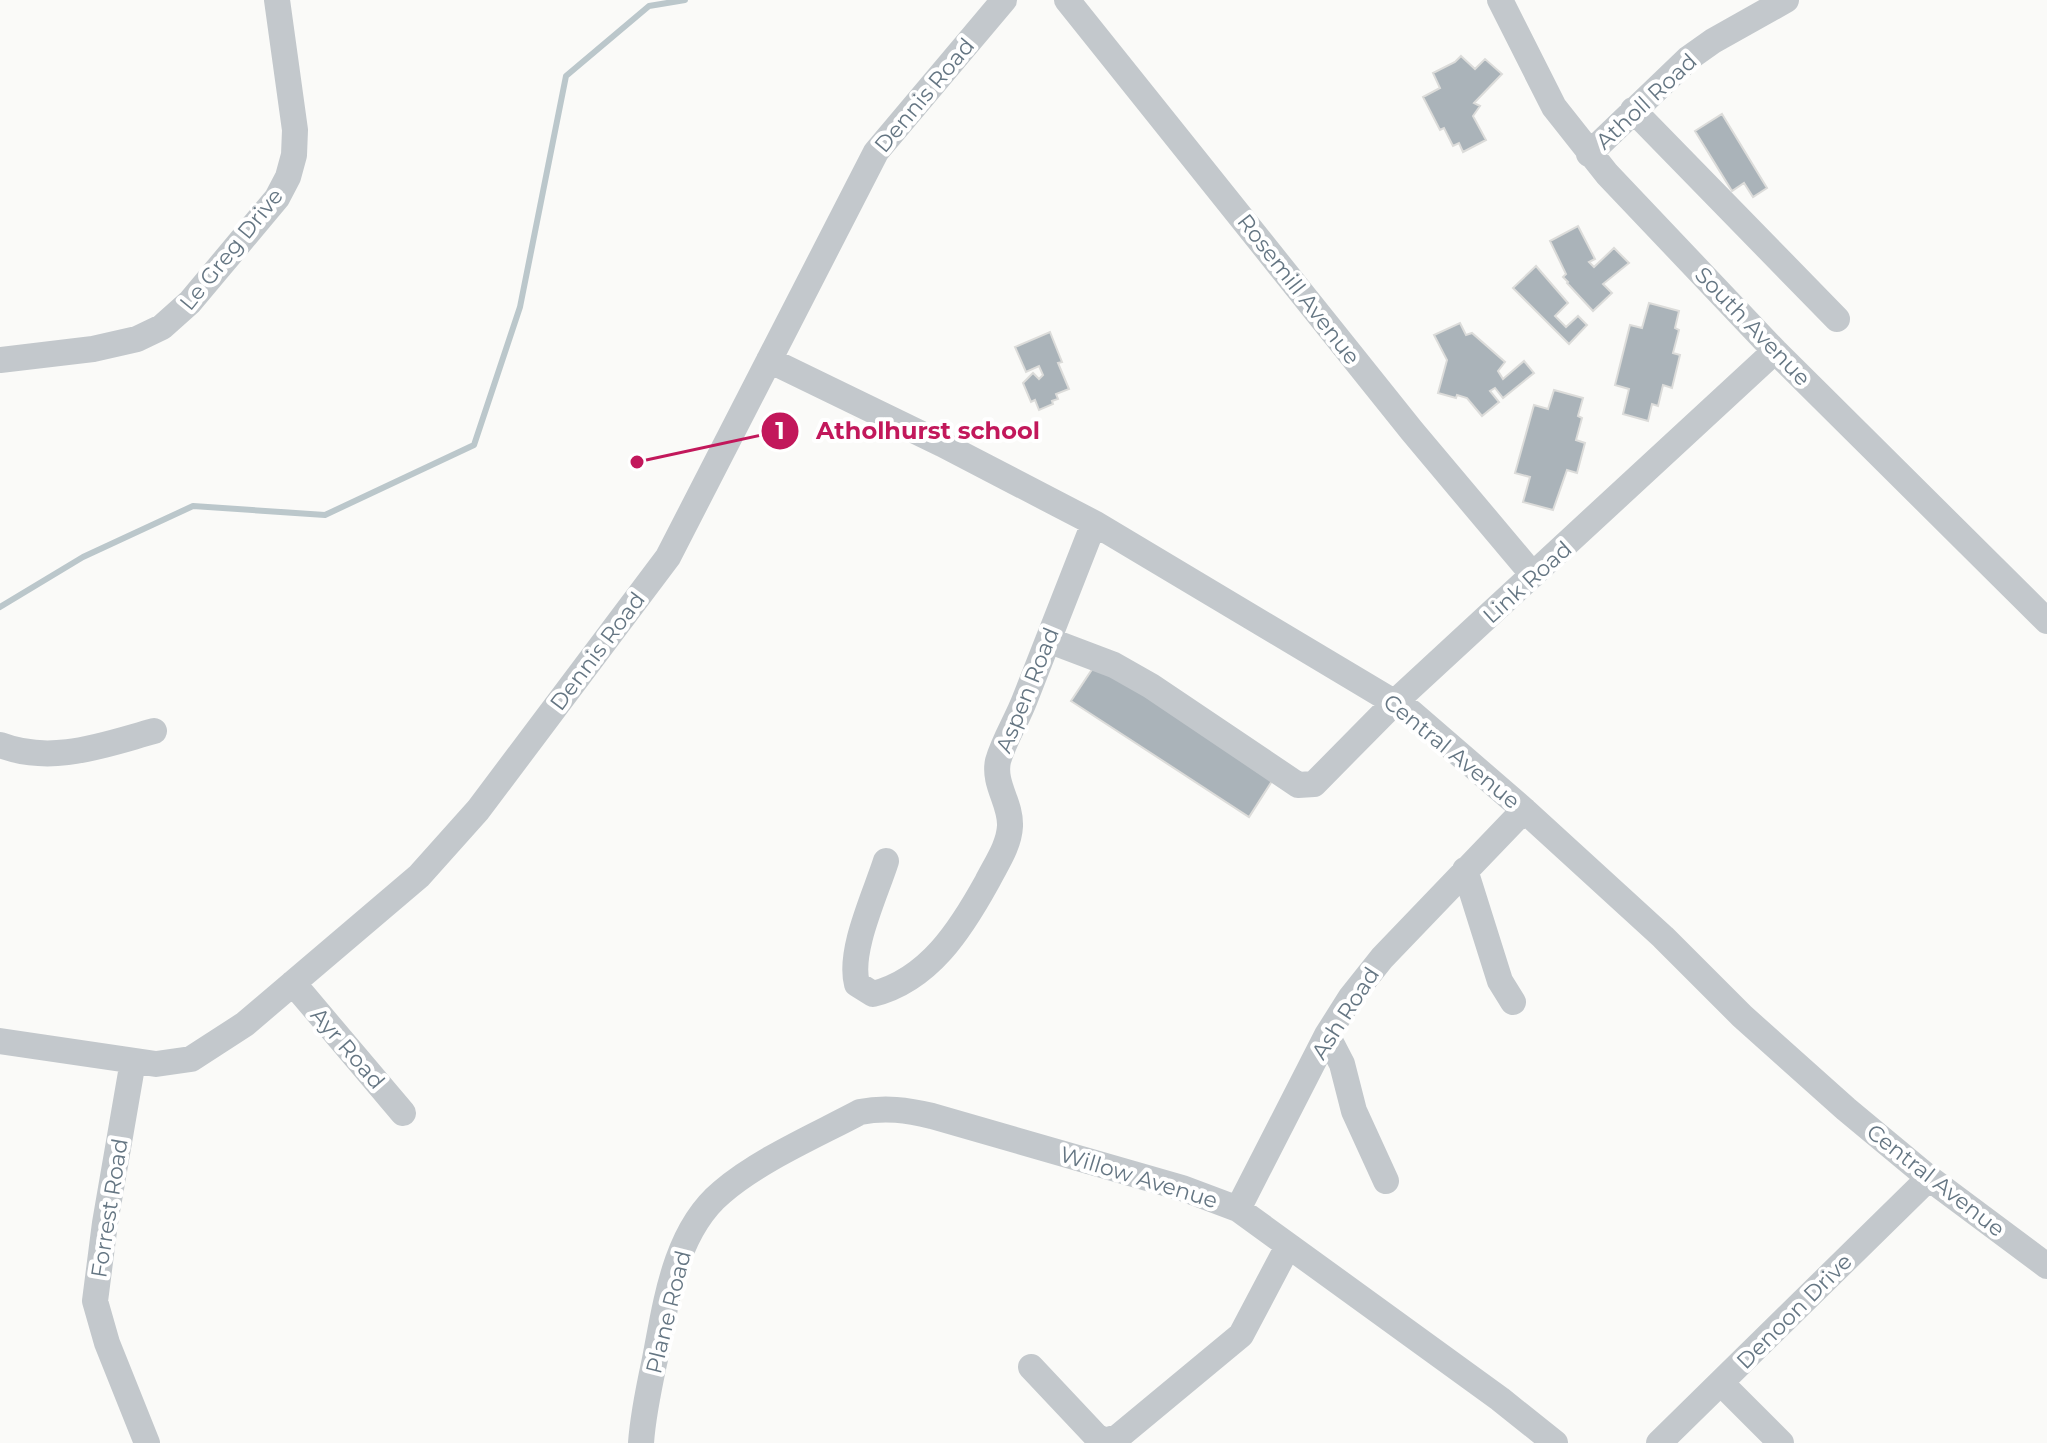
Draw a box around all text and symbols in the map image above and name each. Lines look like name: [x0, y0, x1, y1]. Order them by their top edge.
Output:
street label: Dennis Road: [869, 33, 980, 158]
street label: Atholl Road: [1590, 48, 1702, 155]
street label: Le Greg Drive: [174, 183, 289, 316]
street label: Rosemill Avenue: [1231, 209, 1366, 370]
street label: South Avenue: [1689, 261, 1816, 391]
callout: Atholhurst school: [760, 407, 1056, 455]
text: 1: [775, 416, 785, 445]
text: Atholhurst school: [815, 416, 1040, 445]
street label: Link Road: [1477, 535, 1577, 629]
street label: Dennis Road: [544, 587, 651, 716]
street label: Aspen Road: [990, 624, 1065, 757]
street label: Central Avenue: [1378, 688, 1525, 815]
street label: Ash Road: [1306, 962, 1385, 1064]
street label: Ayr Road: [305, 1002, 390, 1095]
street label: Central Avenue: [1861, 1118, 2010, 1243]
street label: Forrest Road: [85, 1136, 134, 1280]
street label: Willow Avenue: [1057, 1141, 1221, 1214]
street label: Plane Road: [640, 1248, 697, 1377]
street label: Denoon Drive: [1731, 1248, 1858, 1375]

